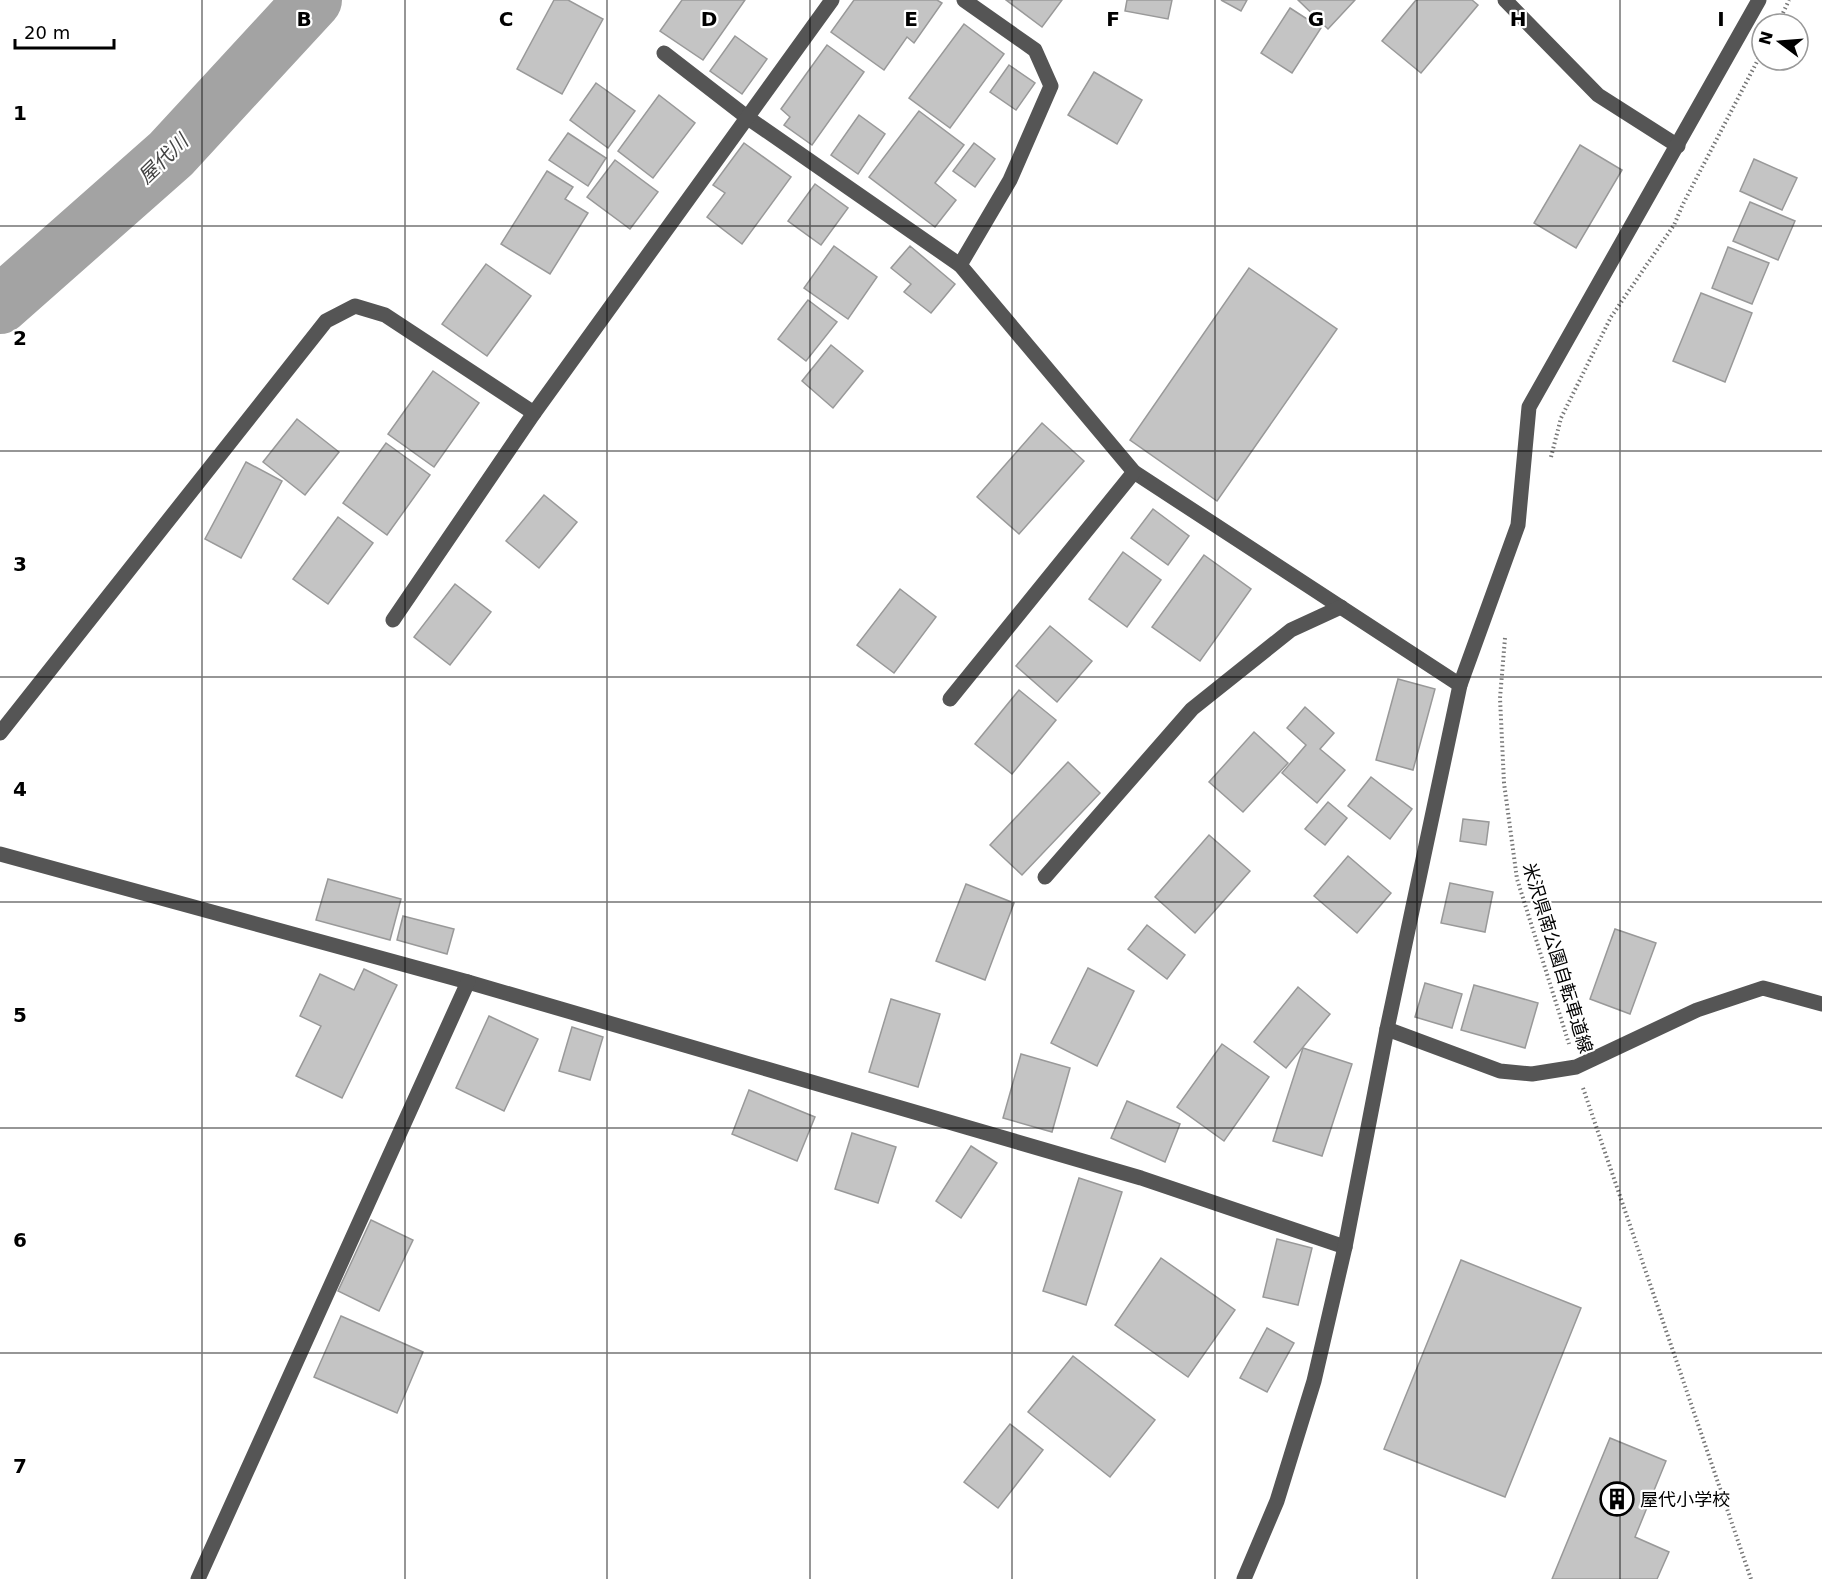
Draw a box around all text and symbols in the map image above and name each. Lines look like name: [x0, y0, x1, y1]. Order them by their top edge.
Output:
text: B: [296, 7, 312, 31]
text: C: [499, 7, 513, 31]
text: D: [701, 7, 717, 31]
text: E: [904, 7, 918, 31]
text: F: [1106, 7, 1120, 31]
text: G: [1308, 7, 1324, 31]
text: H: [1510, 7, 1526, 31]
text: I: [1717, 7, 1725, 31]
scale bar: [15, 12, 114, 50]
north arrow: [1750, 12, 1810, 72]
text: 20 m: [24, 22, 70, 43]
text: N: [1755, 29, 1777, 47]
text: 1: [13, 101, 27, 125]
water label: 屋代川: [133, 128, 194, 188]
text: 2: [13, 326, 27, 350]
text: 3: [13, 552, 27, 576]
text: 4: [13, 777, 27, 801]
street label: 米沢県南公園自転車道線: [1519, 860, 1597, 1056]
text: 5: [13, 1003, 27, 1027]
text: 6: [13, 1228, 27, 1252]
text: 7: [13, 1454, 27, 1478]
building icon: 屋代小学校: [1599, 1481, 1635, 1517]
place label: 屋代小学校: [1640, 1489, 1730, 1510]

